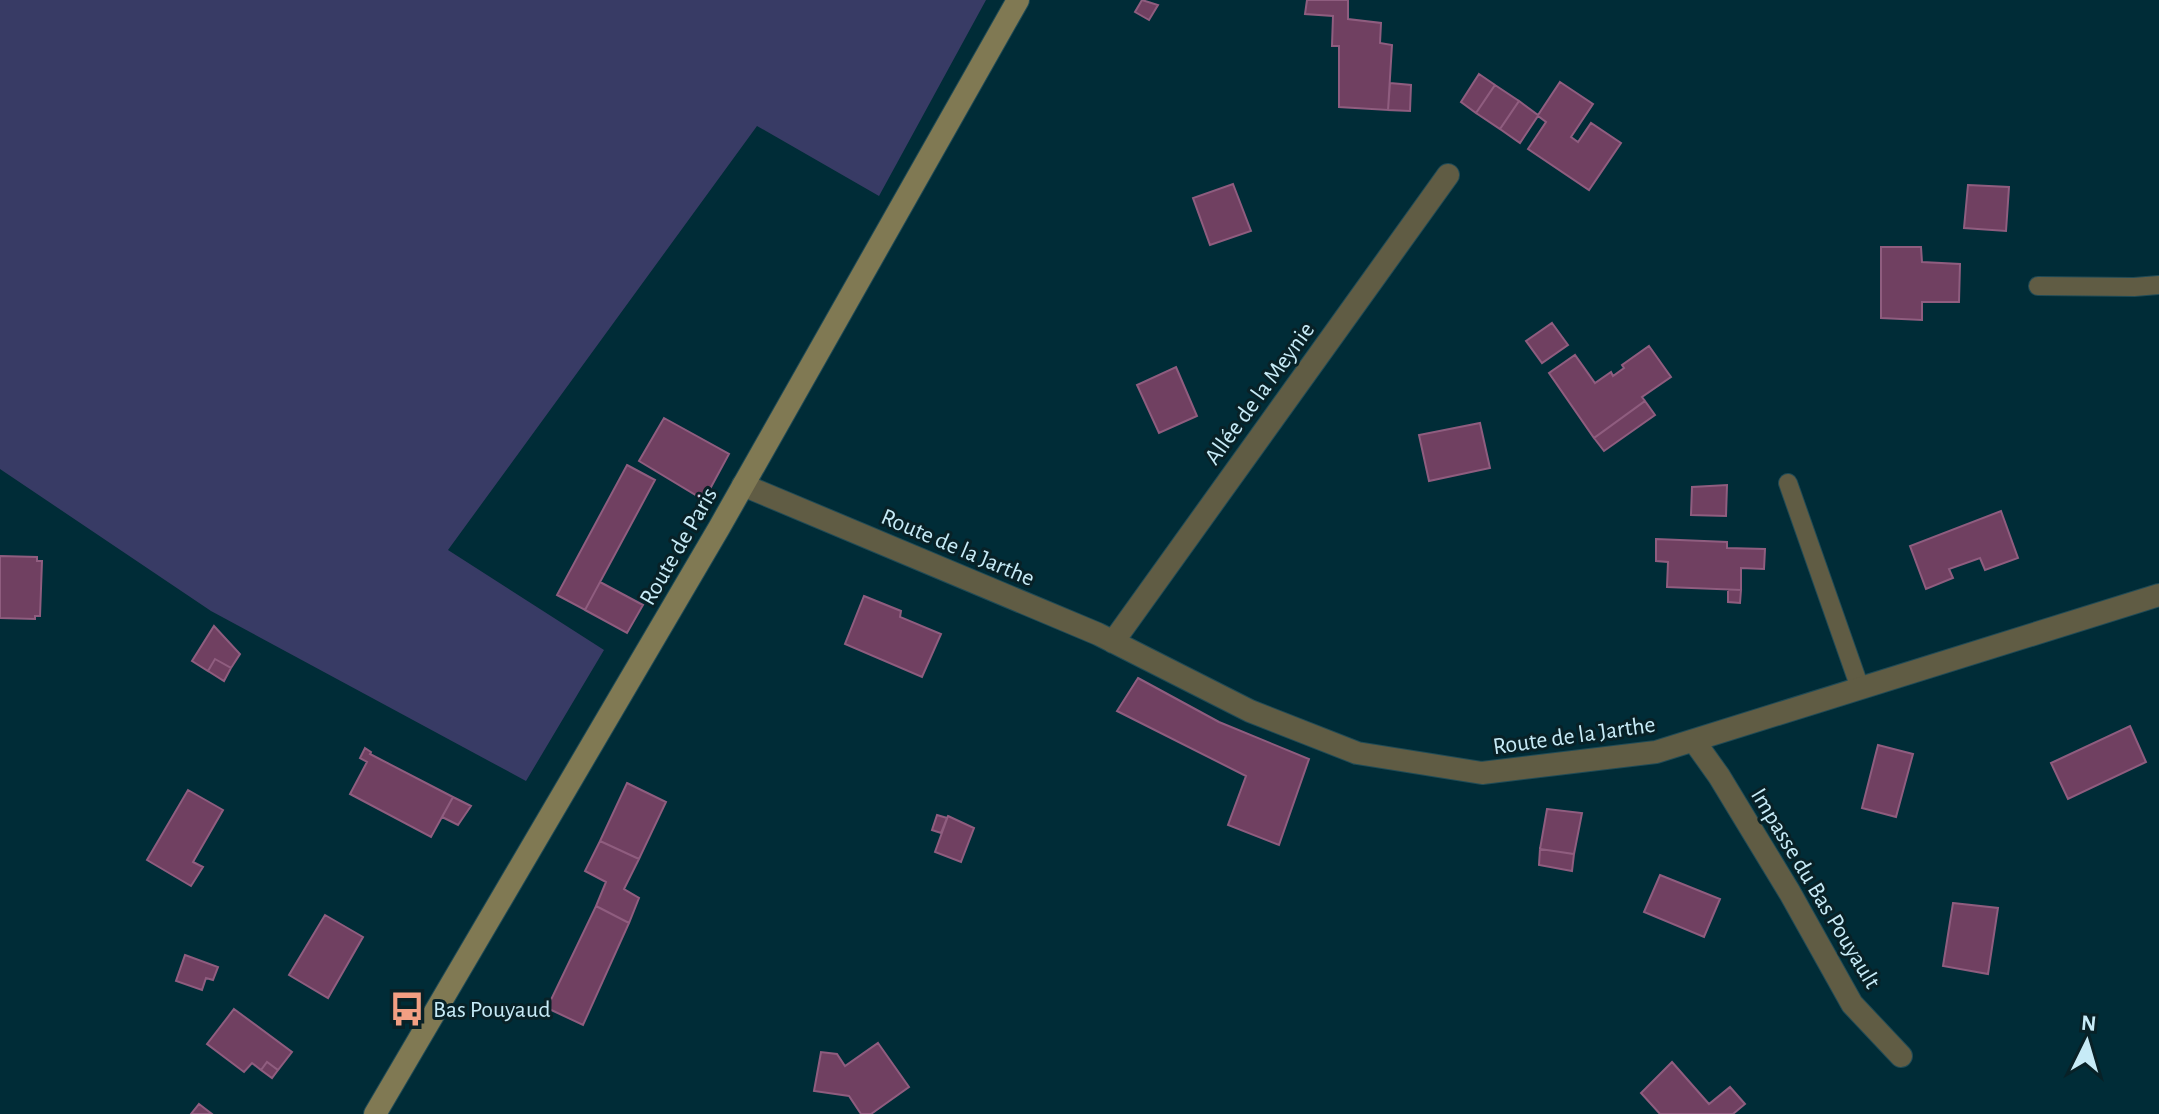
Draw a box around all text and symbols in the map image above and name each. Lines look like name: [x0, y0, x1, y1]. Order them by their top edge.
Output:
street label: Allée de la Meynie: [1200, 318, 1319, 469]
street label: Route de Paris: [636, 484, 722, 609]
street label: Route de la Jarthe: [877, 505, 1038, 591]
street label: Route de la Jarthe: [1491, 713, 1657, 759]
street label: Impasse du Bas Pouyault: [1746, 784, 1885, 993]
bus stop icon: Bas Pouyaud: [388, 990, 426, 1028]
place label: Bas Pouyaud: [433, 998, 551, 1022]
north arrow: [2047, 1002, 2127, 1082]
text: N: [2080, 1011, 2097, 1035]

